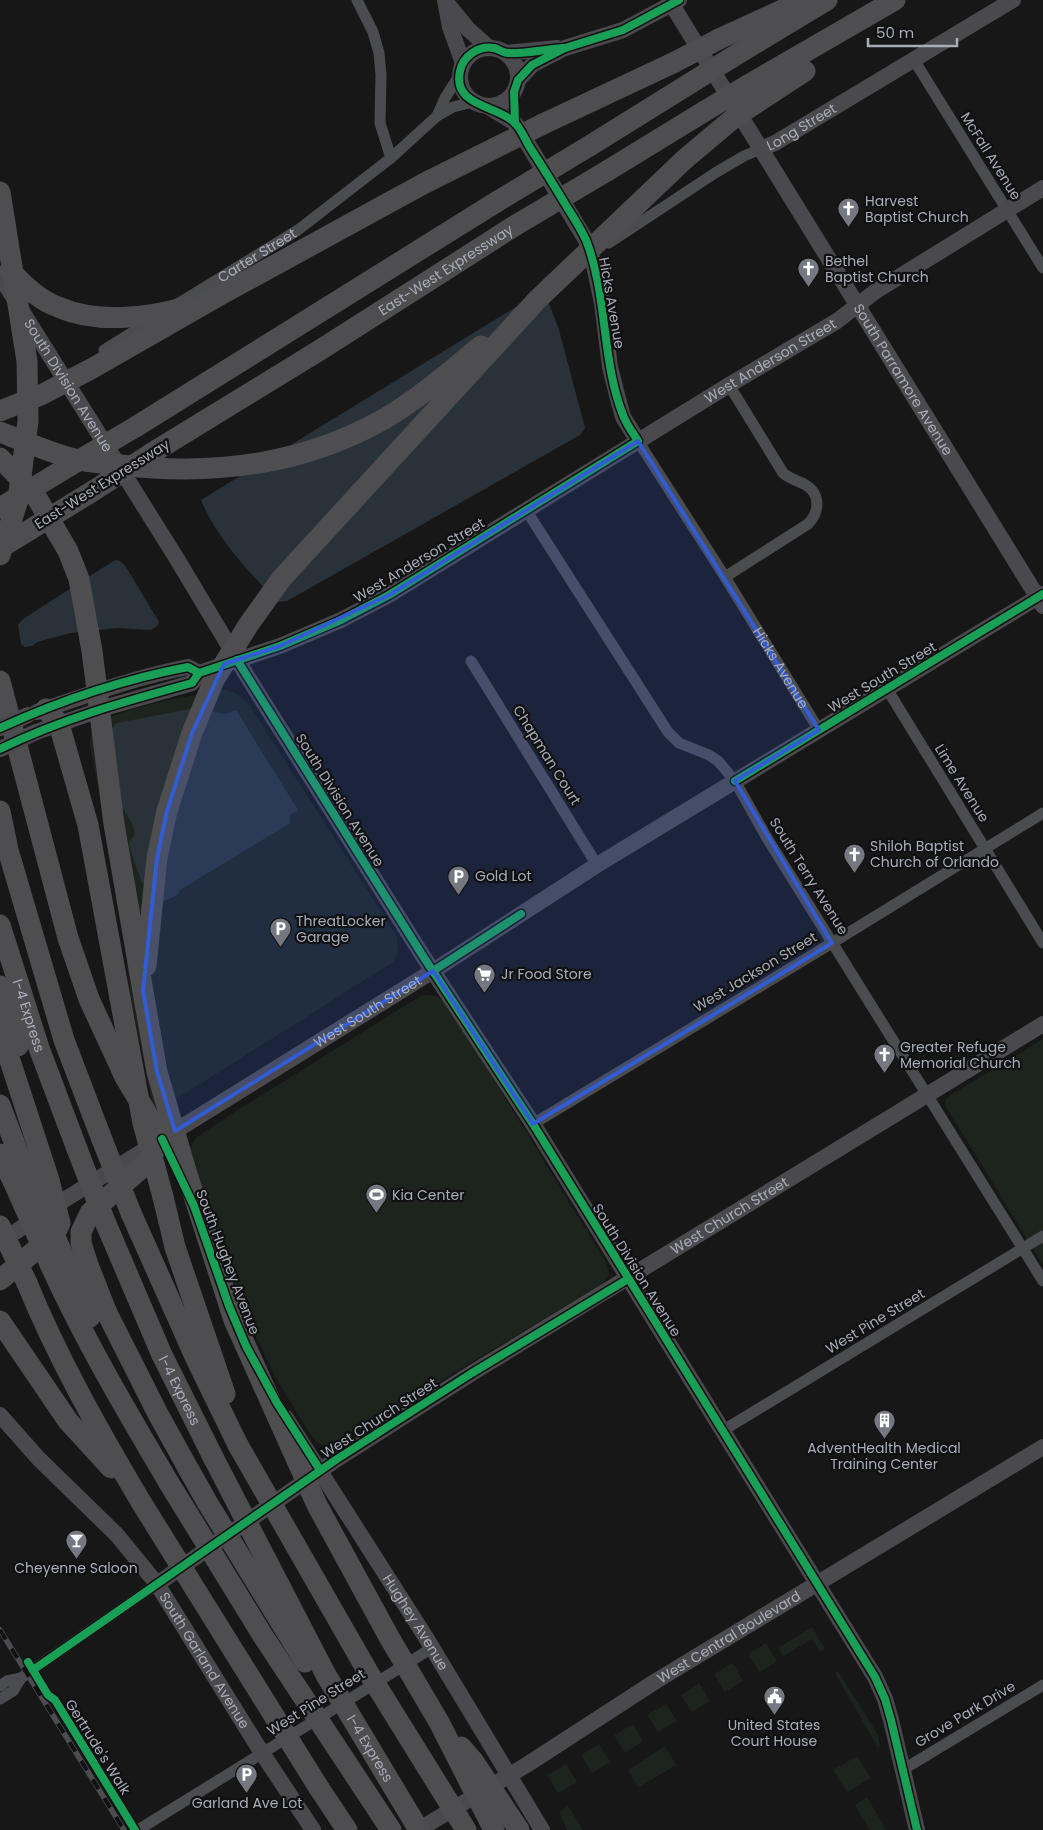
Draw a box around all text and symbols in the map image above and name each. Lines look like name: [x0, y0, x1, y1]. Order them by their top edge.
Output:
scale bar: [868, 15, 957, 47]
text: 50 m: [876, 22, 914, 43]
street label: Long Street: [763, 98, 840, 155]
street label: McFall Avenue: [956, 108, 1026, 204]
place label: Harvest Baptist Church: [865, 191, 969, 227]
church icon: Harvest Baptist Church: [837, 197, 861, 228]
street label: East-West Expressway: [374, 219, 517, 320]
street label: Carter Street: [214, 223, 300, 287]
place label: Bethel Baptist Church: [825, 251, 929, 287]
street label: Hicks Avenue: [594, 256, 630, 351]
church icon: Bethel Baptist Church: [797, 257, 821, 288]
street label: South Parramore Avenue: [849, 300, 958, 460]
street label: West Anderson Street: [700, 314, 840, 408]
street label: South Division Avenue: [19, 315, 118, 456]
street label: East-West Expressway: [31, 434, 174, 534]
street label: West Anderson Street: [349, 513, 489, 607]
street label: Hicks Avenue: [748, 623, 814, 713]
street label: West South Street: [824, 637, 940, 717]
street label: Chapman Court: [508, 701, 586, 809]
street label: South Division Avenue: [291, 730, 389, 871]
street label: Lime Avenue: [930, 740, 994, 826]
street label: South Terry Avenue: [765, 814, 853, 939]
place label: Shiloh Baptist Church of Orlando: [870, 836, 999, 872]
church icon: Shiloh Baptist Church of Orlando: [842, 842, 866, 873]
parking icon: Gold Lot: [447, 864, 471, 895]
place label: Gold Lot: [475, 866, 532, 886]
place label: ThreatLocker Garage: [296, 911, 386, 947]
parking icon: ThreatLocker Garage: [268, 917, 292, 948]
street label: West Jackson Street: [689, 927, 821, 1017]
supermarket icon: Jr Food Store: [473, 962, 497, 993]
place label: Jr Food Store: [501, 964, 592, 984]
street label: West South Street: [310, 970, 425, 1053]
street label: I-4 Express: [8, 976, 50, 1055]
place label: Greater Refuge Memorial Church: [900, 1037, 1021, 1073]
church icon: Greater Refuge Memorial Church: [872, 1043, 896, 1074]
street label: West Church Street: [667, 1172, 792, 1259]
sports icon: Kia Center: [364, 1183, 388, 1214]
place label: Kia Center: [392, 1185, 464, 1205]
street label: South Hughey Avenue: [191, 1187, 265, 1338]
street label: South Division Avenue: [588, 1200, 686, 1341]
street label: West Pine Street: [822, 1283, 928, 1359]
street label: I-4 Express: [154, 1352, 206, 1429]
street label: West Church Street: [317, 1373, 441, 1463]
building icon: AdventHealth Medical Training Center: [872, 1408, 896, 1439]
place label: AdventHealth Medical Training Center: [807, 1438, 961, 1474]
bar icon: Cheyenne Saloon: [64, 1528, 88, 1559]
place label: Cheyenne Saloon: [14, 1558, 138, 1578]
street label: Hughey Avenue: [378, 1570, 454, 1674]
street label: West Central Boulevard: [653, 1586, 805, 1688]
street label: South Garland Avenue: [155, 1588, 255, 1733]
street label: West Pine Street: [263, 1664, 369, 1740]
street label: Grove Park Drive: [911, 1676, 1019, 1752]
public building icon: United States Court House: [762, 1685, 786, 1716]
street label: Gertrude's Walk: [61, 1695, 136, 1799]
street label: I-4 Express: [342, 1711, 398, 1786]
place label: United States Court House: [728, 1715, 820, 1751]
parking icon: Garland Ave Lot: [235, 1763, 259, 1794]
place label: Garland Ave Lot: [192, 1793, 302, 1813]

